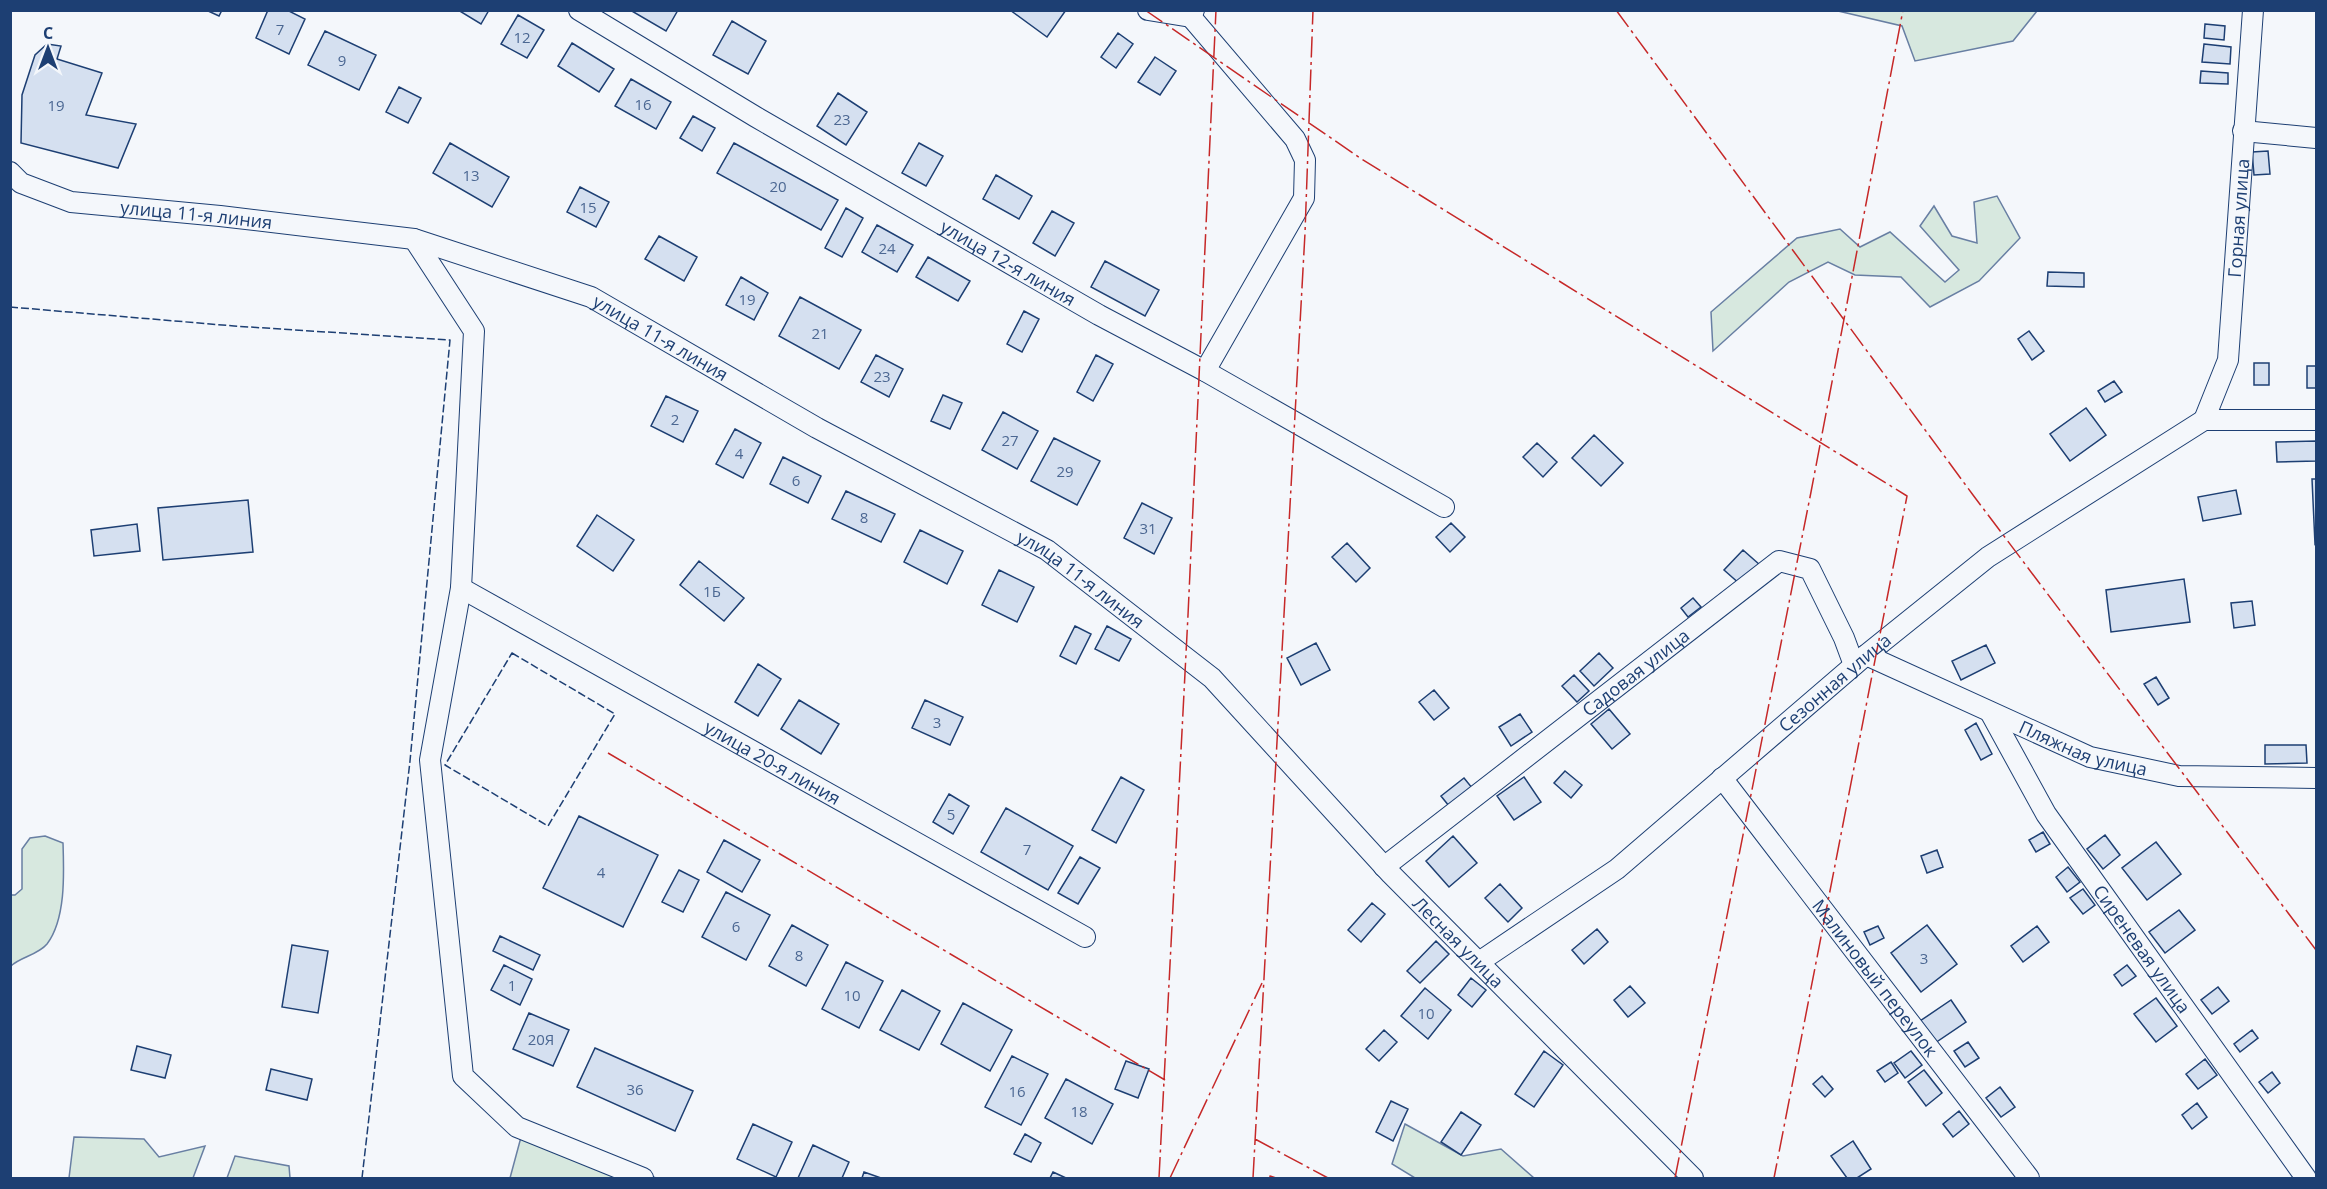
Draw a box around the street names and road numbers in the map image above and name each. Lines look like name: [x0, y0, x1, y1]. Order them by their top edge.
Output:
street label: Горная улица: [2222, 158, 2254, 278]
street label: улица 11-я линия: [119, 195, 274, 234]
street label: улица 12-я линия: [936, 214, 1080, 311]
street label: улица 11-я линия: [589, 289, 733, 386]
street label: улица 11-я линия: [1013, 524, 1149, 633]
street label: Садовая улица: [1577, 623, 1694, 721]
street label: Сезонная улица: [1773, 628, 1896, 737]
street label: Пляжная улица: [2015, 714, 2149, 781]
street label: улица 20-я линия: [700, 715, 845, 810]
street label: Сиреневая улица: [2088, 880, 2196, 1018]
street label: Лесная улица: [1408, 891, 1509, 993]
street label: Малиновый переулок: [1807, 894, 1944, 1062]

